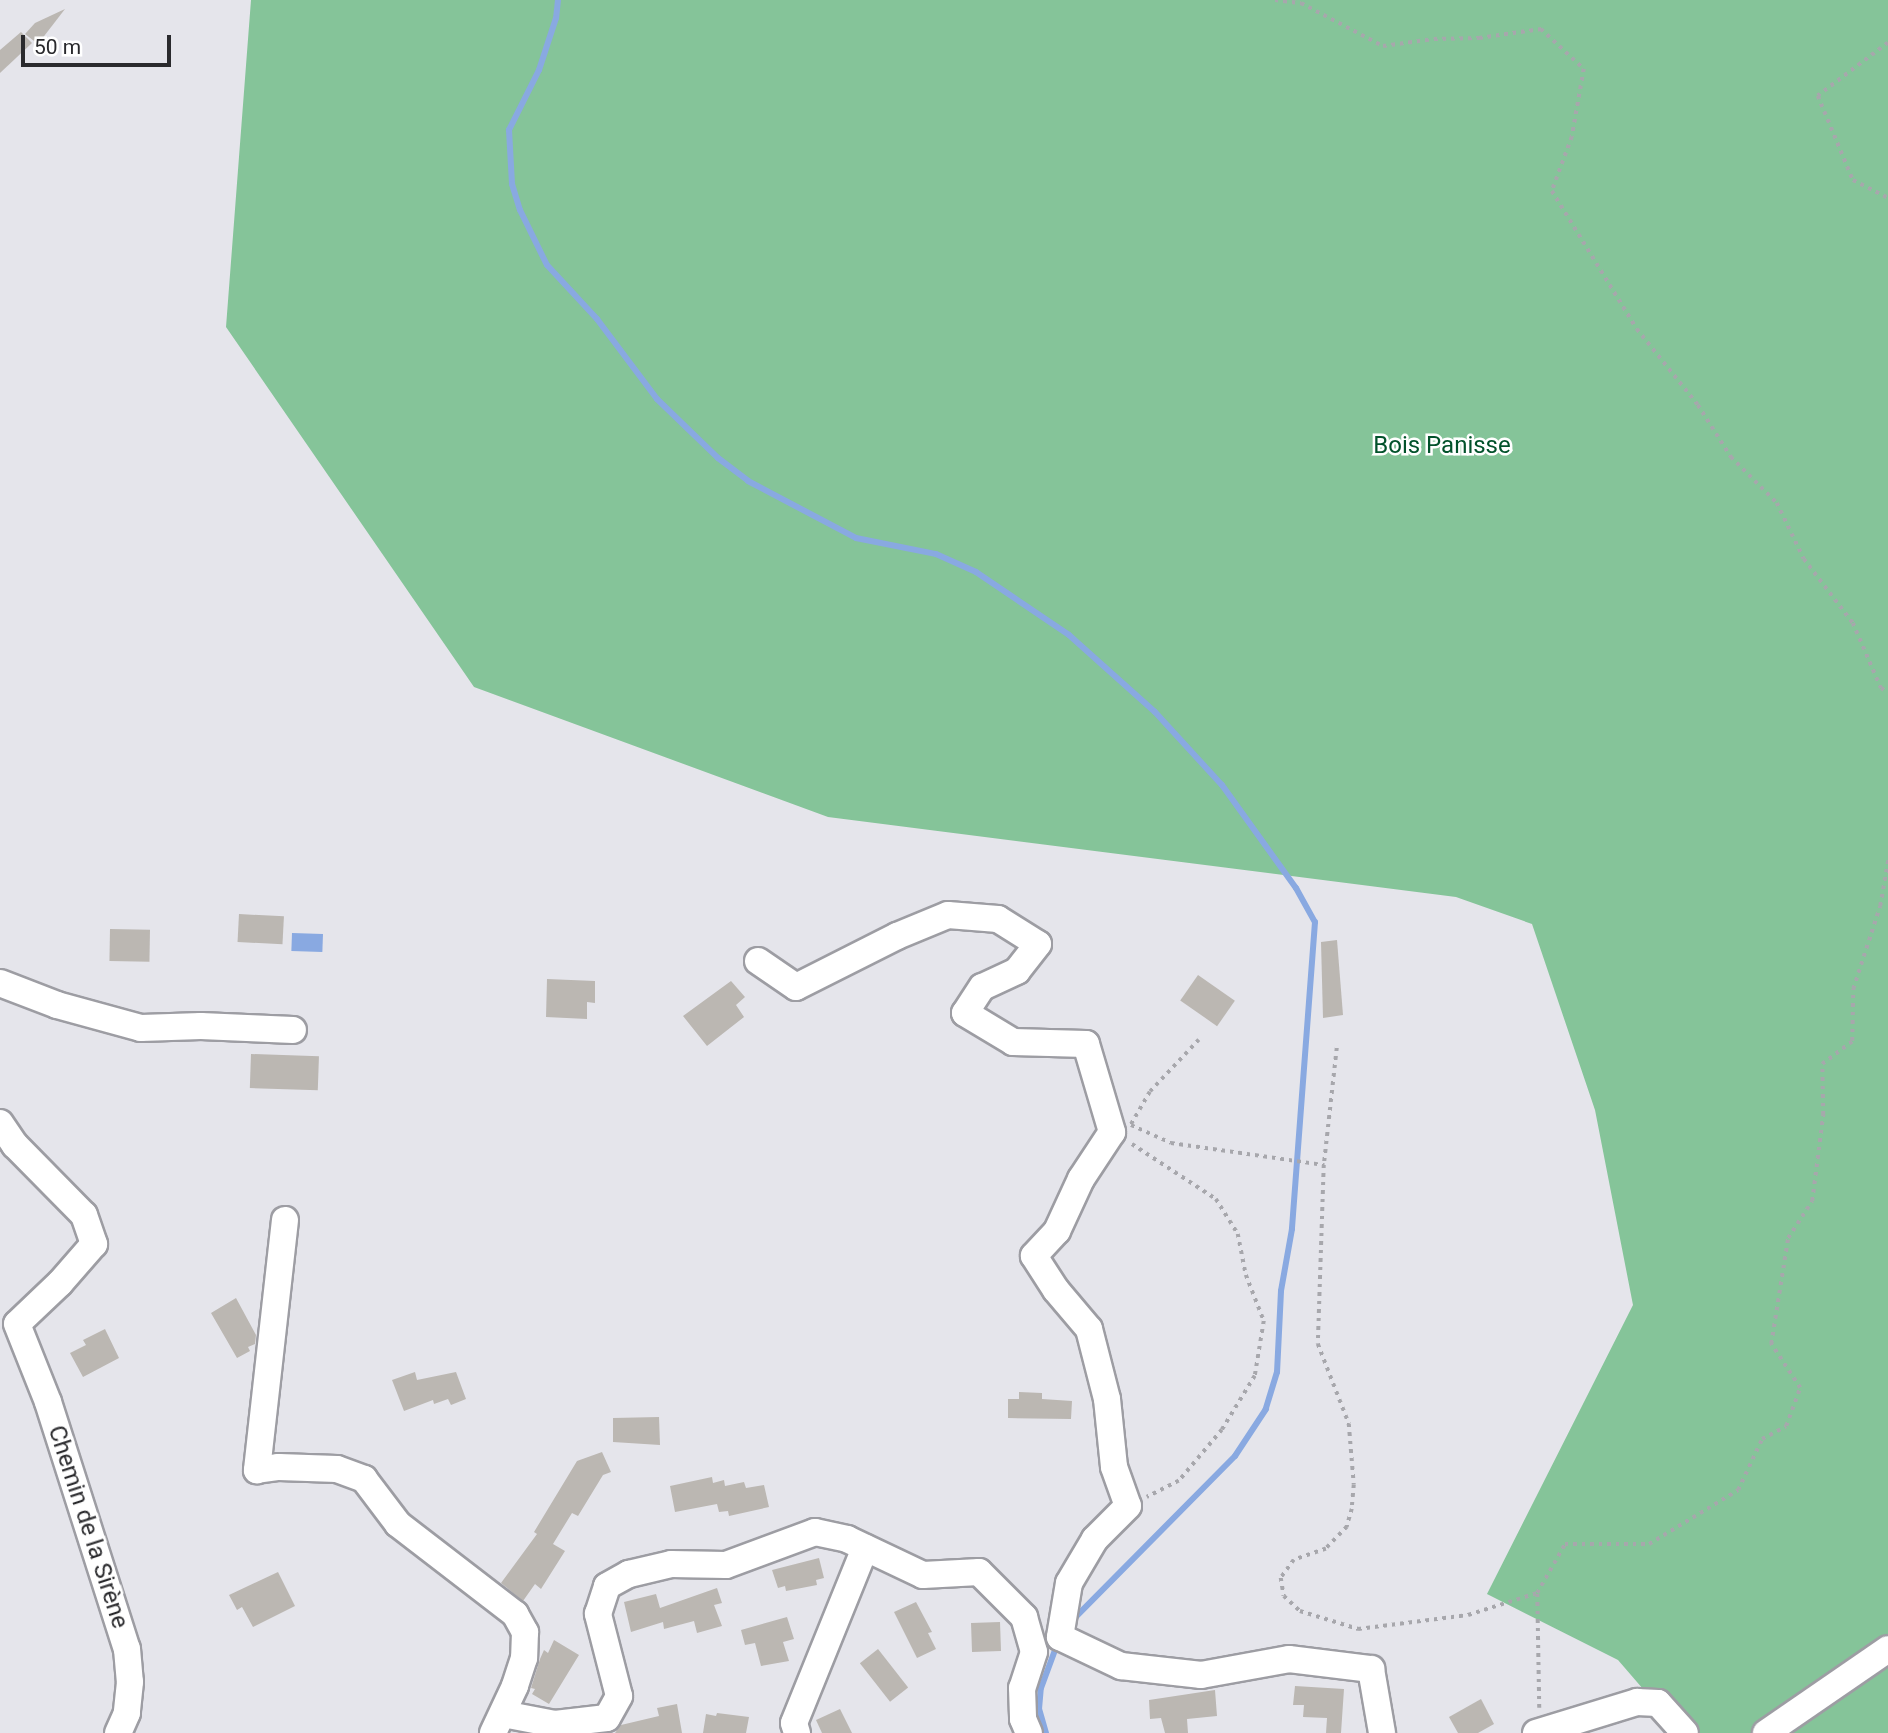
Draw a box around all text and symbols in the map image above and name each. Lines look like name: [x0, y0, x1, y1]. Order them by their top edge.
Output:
scale bar: [24, 21, 175, 65]
text: 50 m: [34, 35, 81, 59]
park label: Bois Panisse: [1373, 432, 1511, 460]
street label: Chemin de la Sirène: [42, 1422, 134, 1632]

